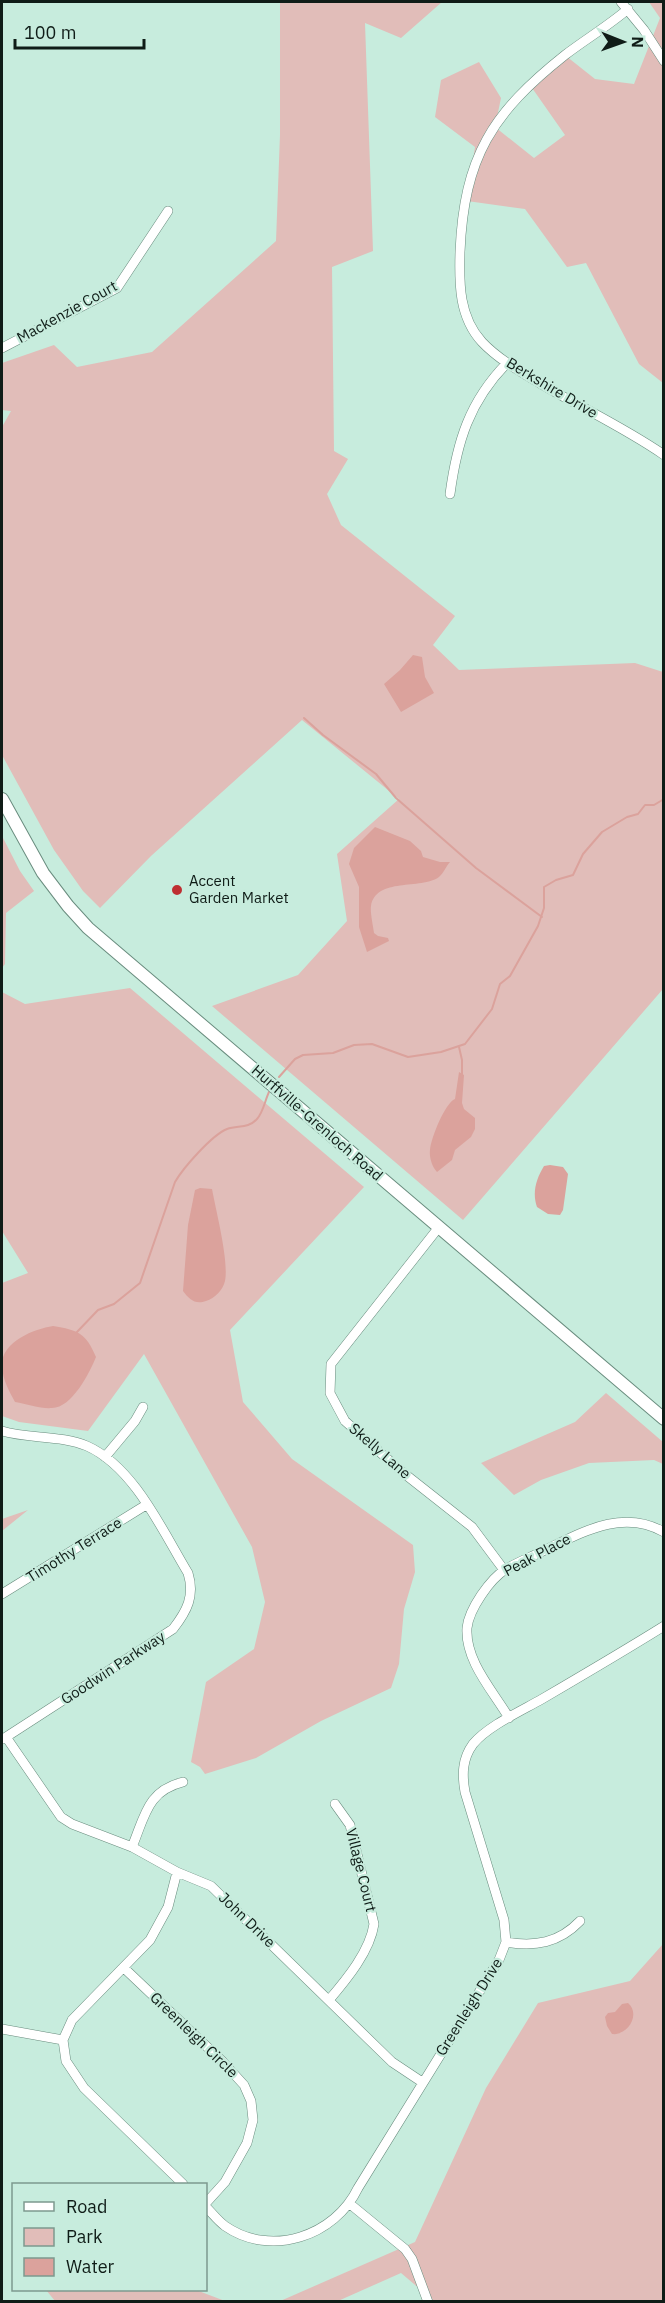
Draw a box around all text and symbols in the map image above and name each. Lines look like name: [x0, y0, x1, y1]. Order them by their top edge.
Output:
scale bar: [15, 12, 144, 50]
north arrow: [593, 12, 653, 72]
text: 100 m: [24, 21, 76, 44]
text: N: [628, 36, 648, 48]
street label: Mackenzie Court: [13, 276, 120, 347]
street label: Berkshire Drive: [503, 353, 601, 422]
place label: Accent Garden Market: [189, 871, 289, 907]
marker: Accent Garden Market: [170, 883, 184, 897]
street label: Hurffville-Grenloch Road: [248, 1060, 387, 1185]
street label: Skelly Lane: [345, 1419, 415, 1483]
street label: Timothy Terrace: [22, 1513, 125, 1587]
street label: Peak Place: [500, 1529, 574, 1580]
street label: Goodwin Parkway: [57, 1627, 169, 1708]
street label: Village Court: [342, 1826, 381, 1914]
street label: John Drive: [215, 1888, 280, 1951]
street label: Greenleigh Drive: [431, 1954, 506, 2059]
street label: Greenleigh Circle: [146, 1988, 242, 2082]
legend: [12, 2183, 207, 2291]
text: Road: [66, 2195, 107, 2218]
text: Park: [66, 2225, 103, 2248]
text: Water: [66, 2255, 115, 2278]

